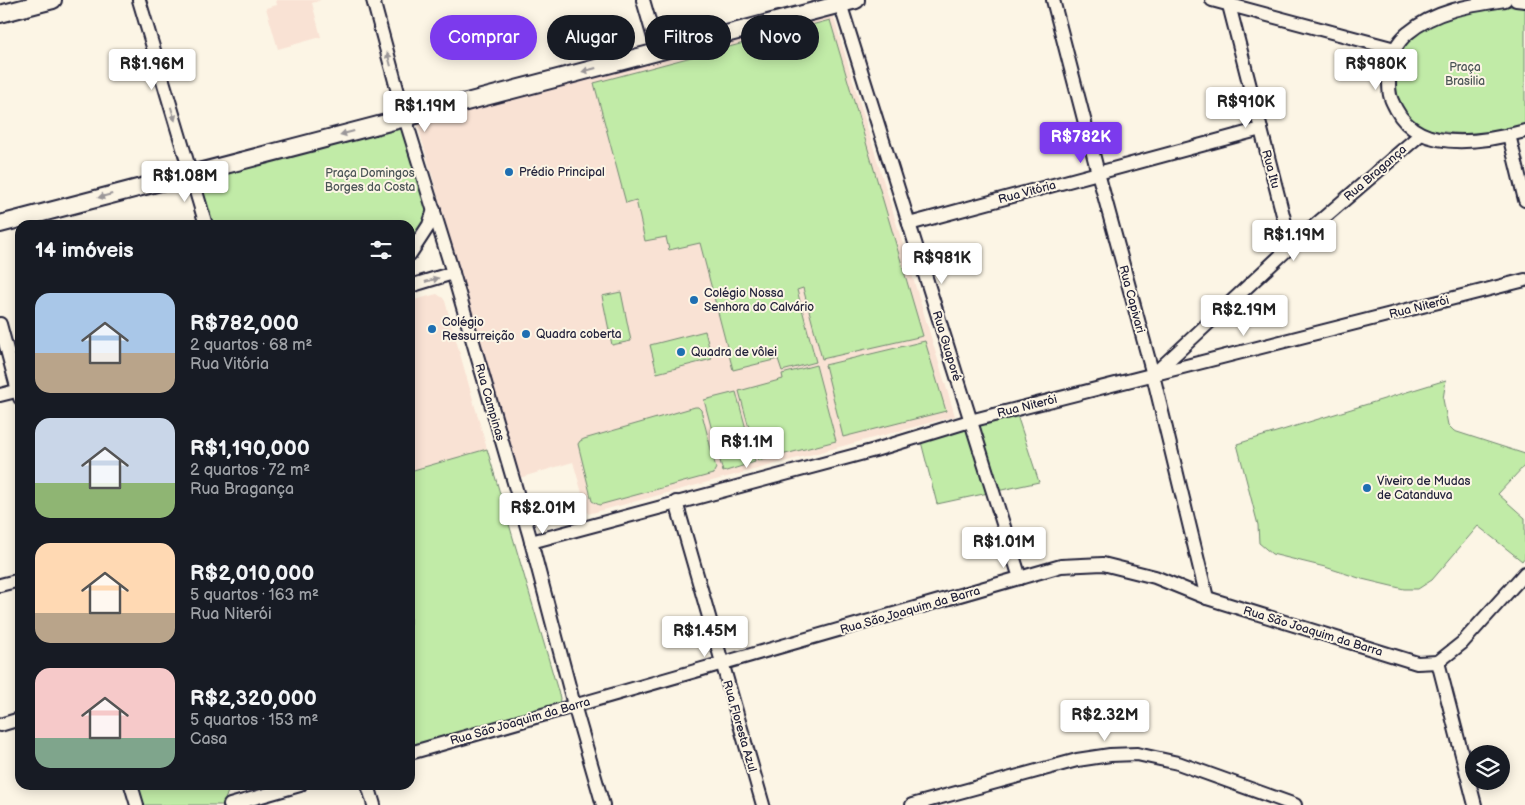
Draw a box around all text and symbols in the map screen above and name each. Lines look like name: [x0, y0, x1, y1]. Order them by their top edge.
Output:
chip: Comprar: [430, 15, 537, 60]
chip: Alugar: [547, 15, 635, 60]
chip: Filtros: [645, 15, 731, 60]
chip: Novo: [741, 15, 819, 60]
pin: R$1.96M: [106, 48, 198, 91]
pin: R$980K: [1335, 48, 1417, 91]
one-way arrow: [385, 52, 393, 67]
text: R$1.96M: [120, 55, 184, 74]
text: R$980K: [1345, 55, 1407, 74]
park label: Praça Brasilia: [1445, 60, 1485, 89]
one-way arrow: [581, 66, 596, 74]
pin: R$910K: [1205, 86, 1287, 129]
pin: R$1.19M: [379, 90, 471, 133]
text: R$910K: [1217, 93, 1275, 112]
text: R$1.19M: [394, 97, 456, 116]
one-way arrow: [169, 106, 177, 121]
pin: R$782K: [1040, 121, 1122, 164]
text: R$782K: [1051, 128, 1111, 147]
one-way arrow: [340, 129, 355, 137]
street label: Rua Bragança: [1341, 142, 1410, 205]
street label: Rua Itu: [1258, 148, 1283, 190]
pin: R$1.08M: [139, 160, 231, 203]
place label: Prédio Principal: [519, 165, 605, 180]
park label: Praça Domingos Borges da Costa: [325, 166, 416, 195]
marker: Prédio Principal: [503, 166, 515, 178]
text: R$1.08M: [152, 167, 218, 186]
street label: Rua Vitória: [997, 178, 1058, 207]
one-way arrow: [98, 192, 113, 200]
pin: R$1.19M: [1248, 220, 1340, 262]
text: R$1.19M: [1263, 226, 1325, 245]
icon: filters: [367, 236, 395, 264]
text: 14 imóveis: [35, 238, 134, 263]
pin: R$981K: [901, 242, 983, 285]
text: R$981K: [913, 249, 971, 268]
street label: Rua Capivari: [1115, 264, 1148, 335]
one-way arrow: [424, 275, 439, 283]
place label: Colégio Nossa Senhora do Calvário: [704, 286, 814, 315]
street label: Rua Niterói: [1388, 293, 1451, 322]
marker: Colégio Nossa Senhora do Calvário: [688, 294, 700, 306]
pin: R$2.19M: [1198, 294, 1290, 337]
text: R$2.19M: [1212, 301, 1276, 320]
street label: Rua Guaporé: [929, 309, 964, 383]
text: R$782,000: [190, 311, 299, 336]
icon: home: [75, 313, 135, 373]
place label: Colégio Ressurreição: [442, 315, 515, 344]
marker: Colégio Ressurreição: [426, 323, 438, 335]
place label: Quadra coberta: [536, 327, 622, 342]
marker: Quadra coberta: [520, 328, 532, 340]
text: 2 quartos · 68 m²: [190, 336, 312, 355]
place label: Quadra de vôlei: [691, 345, 777, 360]
marker: Quadra de vôlei: [675, 346, 687, 358]
text: Rua Vitória: [190, 355, 269, 374]
street label: Rua Campinas: [471, 362, 508, 443]
street label: Rua Niterói: [996, 392, 1059, 421]
pin: R$1.1M: [706, 426, 788, 469]
text: R$1.1M: [721, 433, 773, 452]
text: R$1,190,000: [190, 436, 310, 461]
icon: home: [75, 438, 135, 498]
text: 2 quartos · 72 m²: [190, 461, 310, 480]
place label: Viveiro de Mudas de Catanduva: [1377, 474, 1470, 503]
text: Rua Bragança: [190, 480, 294, 499]
marker: Viveiro de Mudas de Catanduva: [1361, 482, 1373, 494]
pin: R$2.01M: [497, 492, 589, 535]
text: R$2.01M: [510, 499, 576, 518]
pin: R$1.01M: [958, 526, 1050, 569]
text: R$1.01M: [973, 533, 1035, 552]
text: R$2,010,000: [190, 561, 314, 586]
icon: home: [75, 563, 135, 623]
street label: Rua São Joaquim da Barra: [838, 583, 982, 638]
text: 5 quartos · 163 m²: [190, 586, 319, 605]
street label: Rua São Joaquim da Barra: [1241, 603, 1385, 660]
text: Rua Niterói: [190, 605, 272, 624]
pin: R$1.45M: [659, 616, 751, 658]
text: R$1.45M: [673, 622, 737, 641]
street label: Rua Floresta Azul: [719, 679, 760, 774]
text: R$2,320,000: [190, 686, 317, 711]
icon: home: [75, 688, 135, 748]
street label: Rua São Joaquim da Barra: [448, 694, 592, 749]
pin: R$2.32M: [1059, 700, 1151, 742]
text: R$2.32M: [1071, 706, 1139, 725]
text: 5 quartos · 153 m²: [190, 711, 318, 730]
text: Casa: [190, 730, 227, 749]
map controls: [1465, 745, 1510, 790]
button: layers: [1465, 745, 1510, 790]

